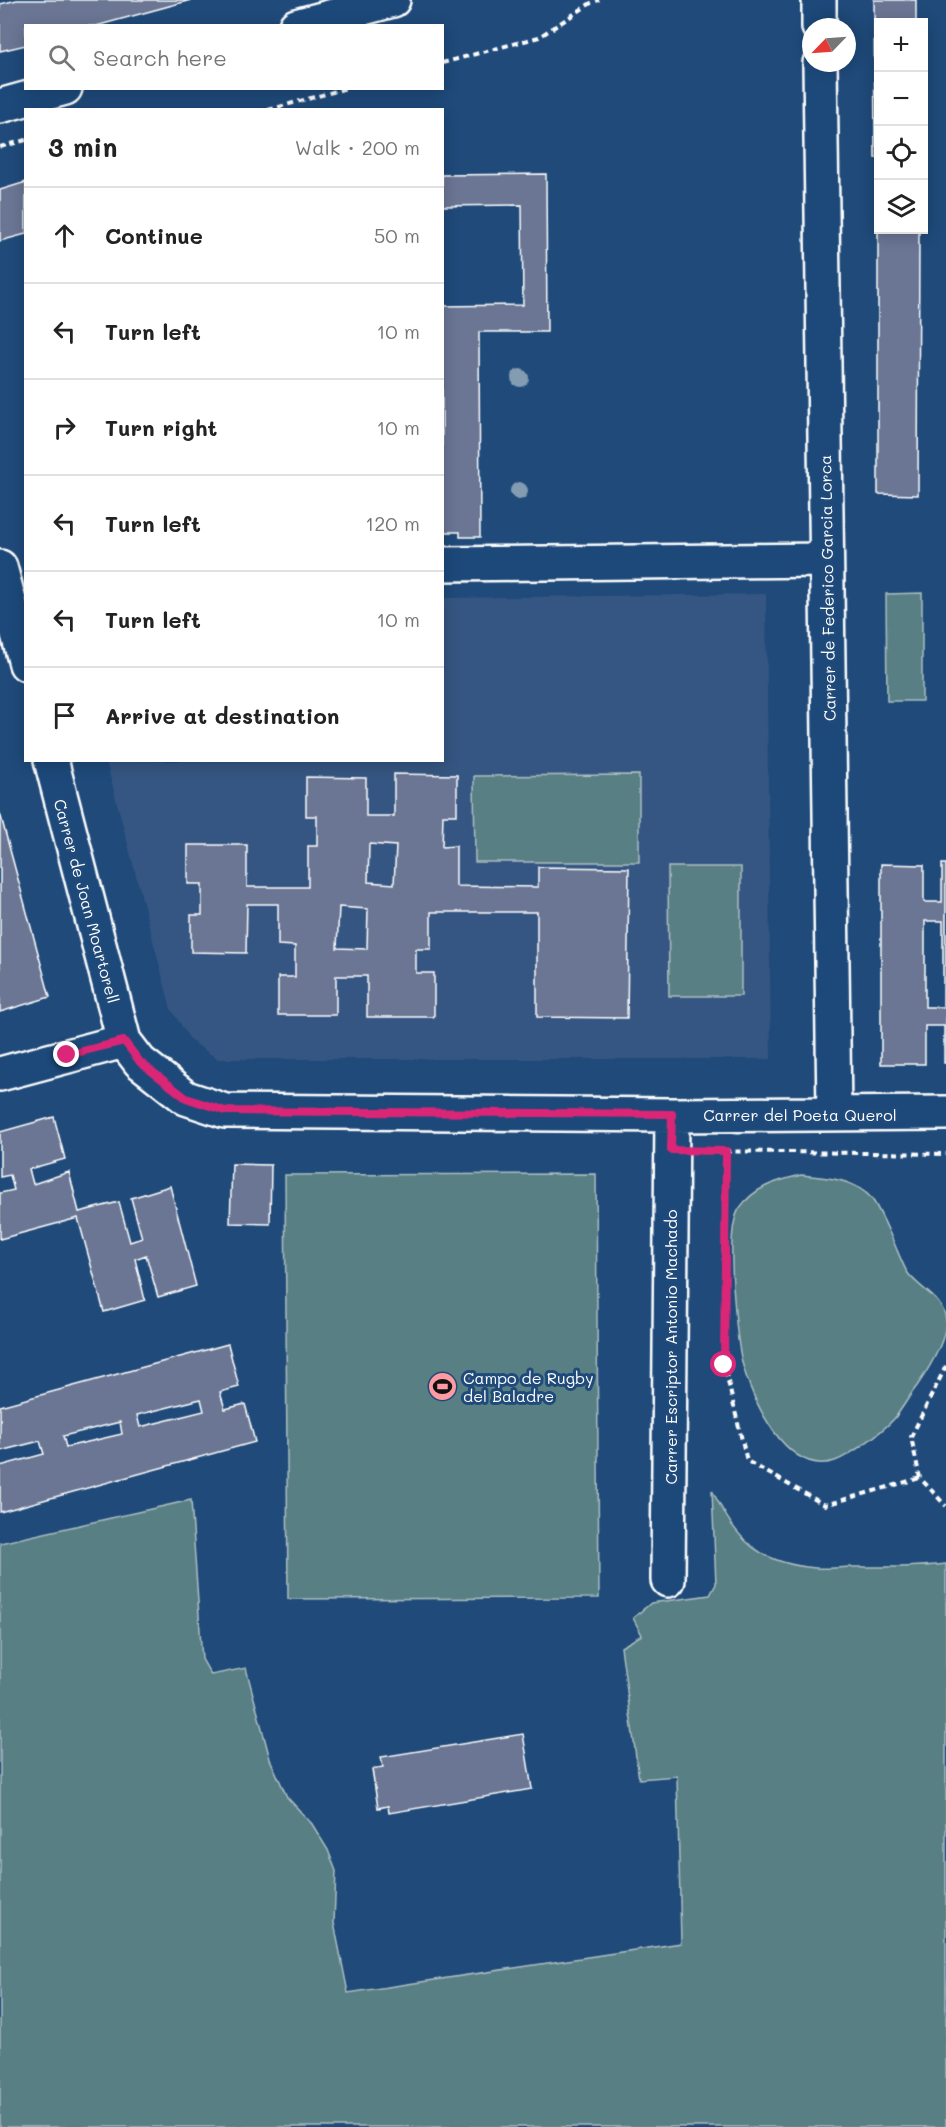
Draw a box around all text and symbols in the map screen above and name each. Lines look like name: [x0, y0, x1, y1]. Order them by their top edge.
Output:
north arrow: [802, 18, 856, 72]
map controls: [874, 18, 928, 234]
button: +: [874, 18, 928, 72]
search box: [24, 24, 444, 90]
icon: search: [45, 41, 78, 74]
text: Search here: [93, 43, 227, 72]
button: −: [874, 72, 928, 126]
button: locate: [874, 126, 928, 180]
text: 3 min: [48, 130, 117, 164]
text: Walk · 200 m: [295, 134, 420, 160]
button: layers: [874, 180, 928, 234]
icon: ahead: [48, 219, 81, 252]
text: Continue: [105, 221, 203, 250]
text: 50 m: [374, 222, 420, 248]
icon: left: [48, 315, 81, 348]
text: Turn left: [105, 317, 201, 346]
text: 10 m: [376, 318, 420, 344]
icon: right: [48, 411, 81, 444]
text: Turn right: [105, 413, 217, 442]
text: 10 m: [376, 414, 420, 440]
street label: Carrer de Federico Garcia Lorca: [814, 455, 840, 721]
icon: left: [48, 507, 81, 540]
text: Turn left: [105, 509, 201, 538]
text: 120 m: [365, 510, 420, 536]
icon: left: [48, 603, 81, 636]
text: Turn left: [105, 605, 201, 634]
text: 10 m: [376, 606, 420, 632]
icon: arrive: [48, 699, 81, 732]
text: Arrive at destination: [105, 701, 340, 730]
street label: Carrer de Joan Moartorell: [50, 797, 124, 1005]
route end: [53, 1041, 79, 1067]
street label: Carrer del Poeta Querol: [703, 1104, 897, 1125]
street label: Carrer Escriptor Antonio Machado: [660, 1210, 681, 1484]
route start: [710, 1351, 736, 1377]
place label: Campo de Rugby del Baladre: [463, 1367, 594, 1406]
sports icon: Campo de Rugby del Baladre: [426, 1370, 458, 1402]

